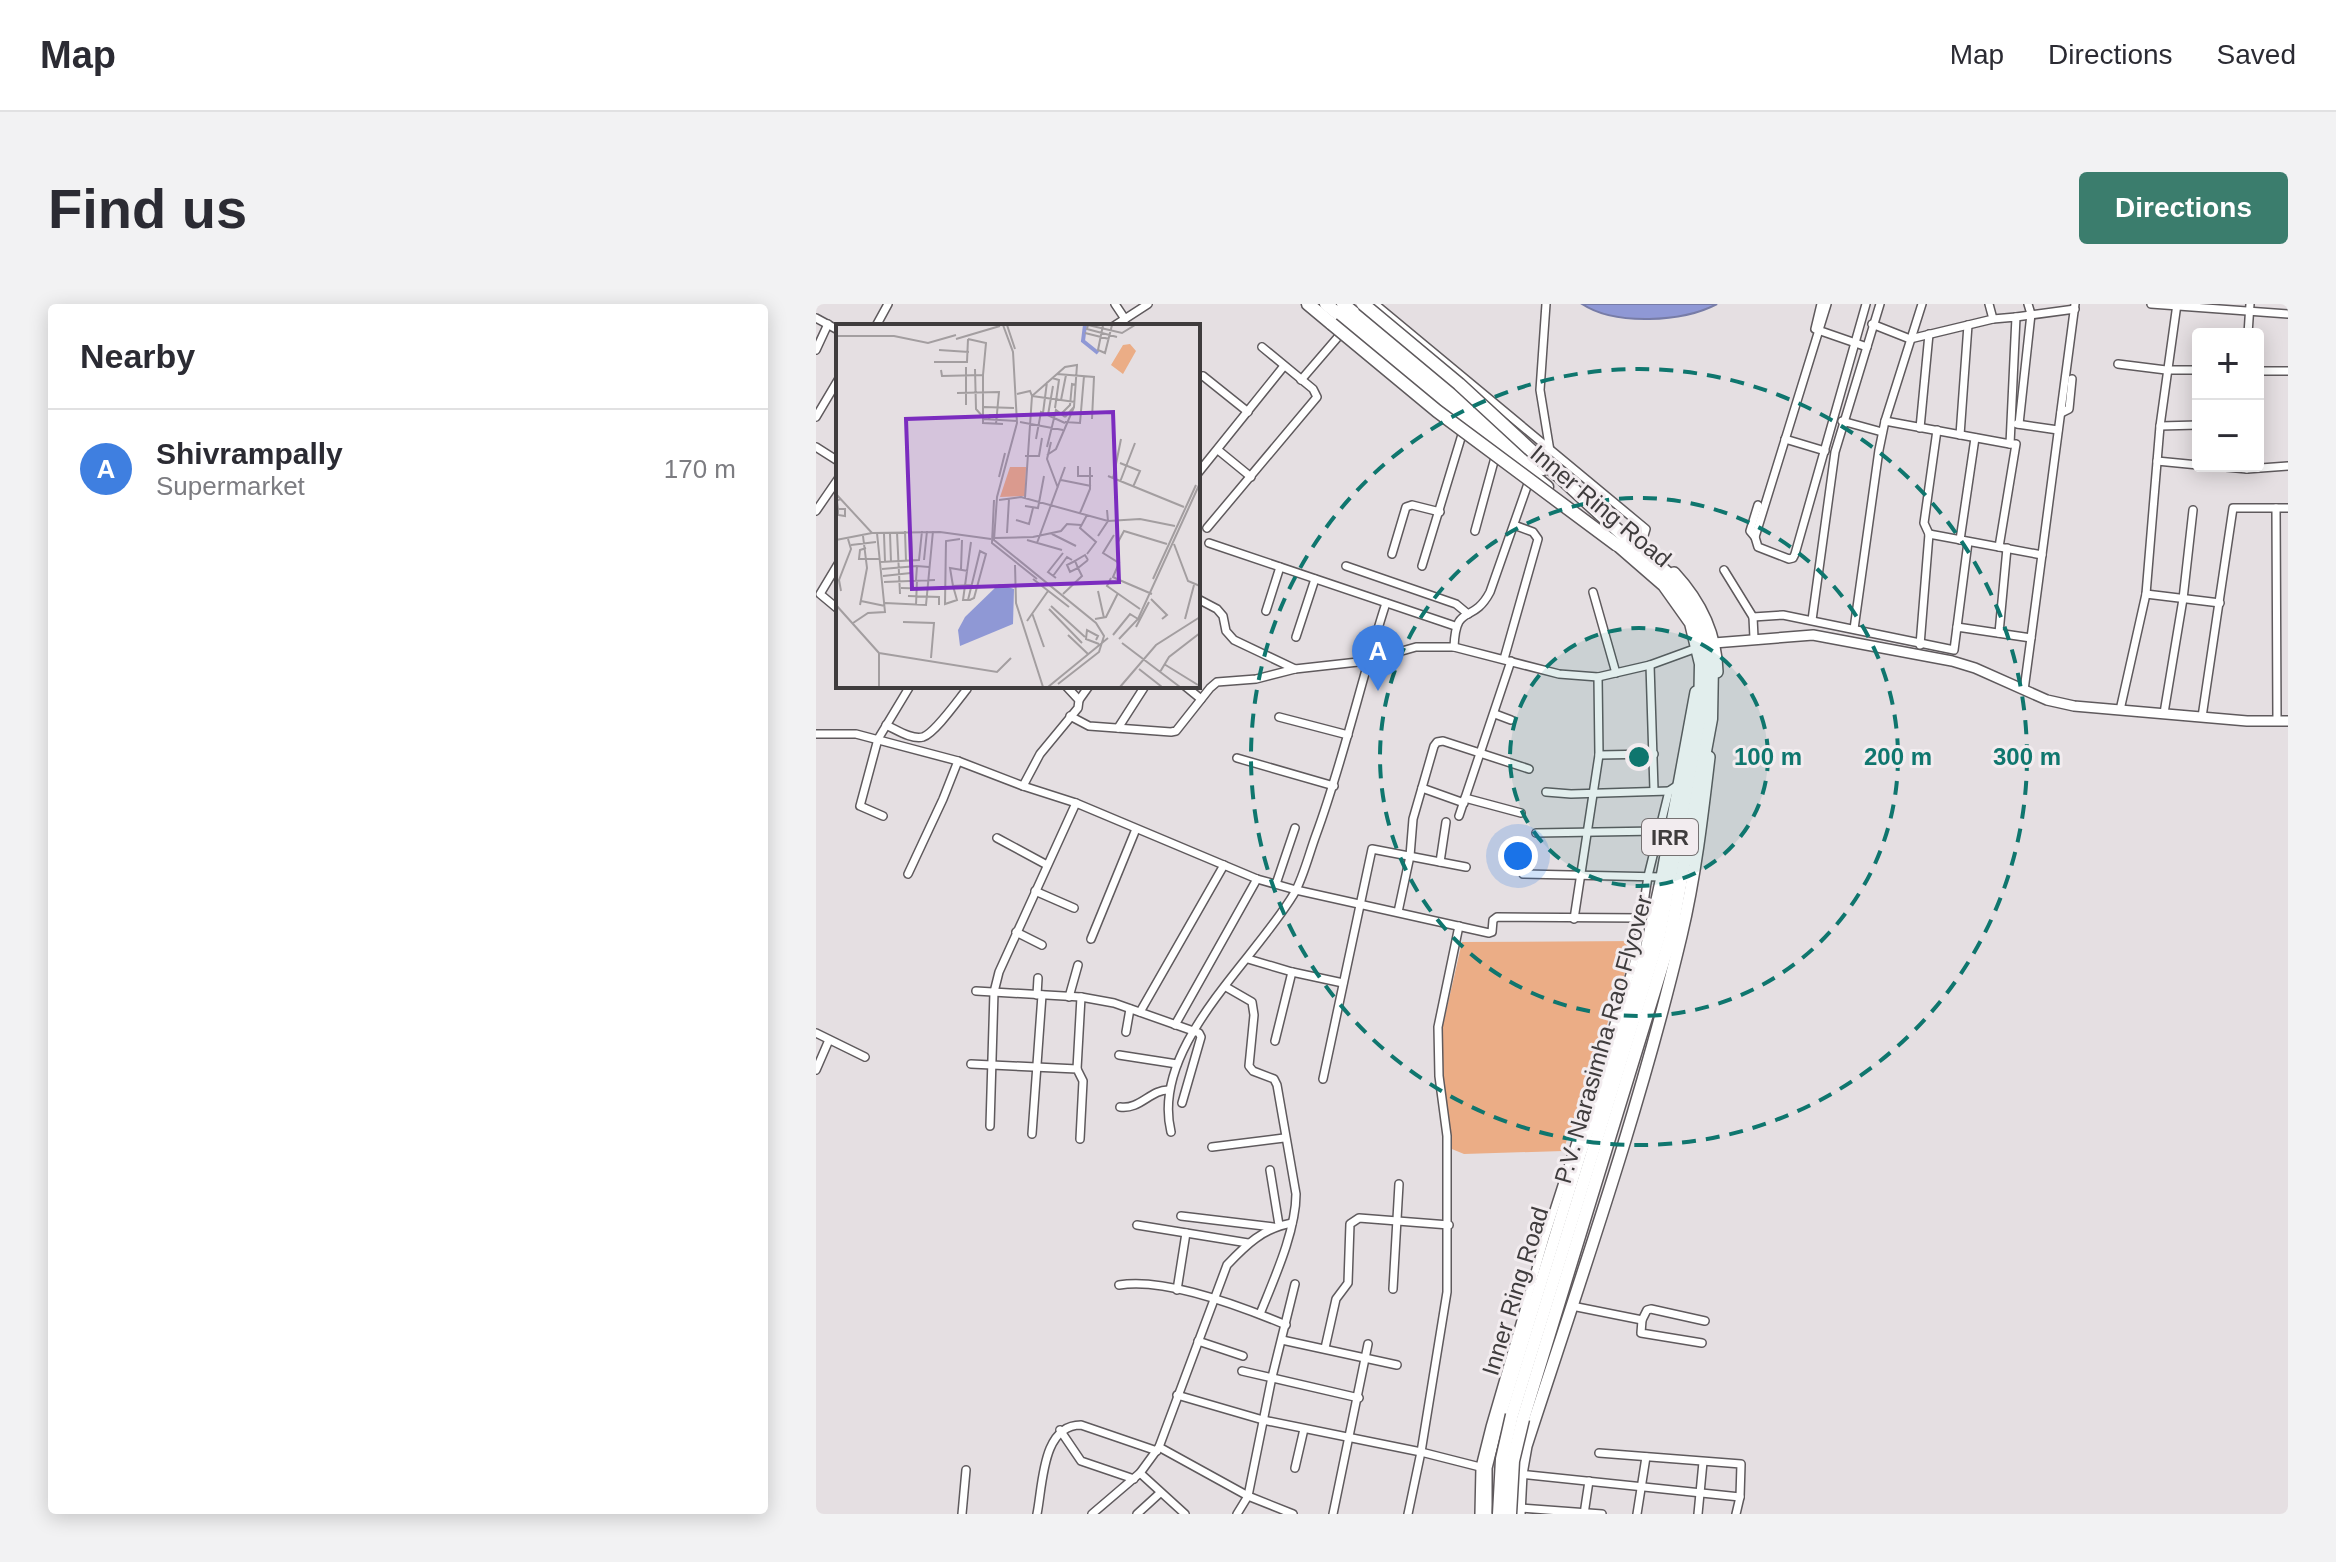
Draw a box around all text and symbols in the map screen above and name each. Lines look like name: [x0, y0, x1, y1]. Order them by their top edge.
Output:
text: Map: [40, 34, 116, 76]
text: Map: [1950, 39, 2004, 70]
text: Directions: [2048, 39, 2173, 70]
text: Saved: [2217, 39, 2296, 70]
button: Directions: [2079, 172, 2288, 244]
text: Find us: [48, 177, 247, 240]
inset map: [836, 324, 1200, 688]
map controls: [2192, 328, 2264, 472]
button: +: [2192, 328, 2264, 400]
text: Nearby: [80, 337, 195, 375]
button: −: [2192, 400, 2264, 472]
text: Shivrampally: [156, 437, 343, 470]
street label: Inner Ring Road: [1525, 439, 1677, 573]
text: A: [97, 454, 115, 484]
text: 170 m: [664, 454, 736, 484]
text: Supermarket: [156, 471, 305, 501]
pin: A: [1352, 625, 1404, 691]
centre of rings: [1625, 743, 1653, 771]
text: 100 m: [1734, 743, 1802, 770]
text: 200 m: [1864, 743, 1932, 770]
text: 300 m: [1993, 743, 2061, 770]
road number: IRR: [1642, 819, 1698, 855]
your location: [1498, 836, 1538, 876]
street label: P.V. Narasimha Rao Flyover: [1549, 892, 1657, 1186]
street label: Inner Ring Road: [1477, 1203, 1553, 1379]

